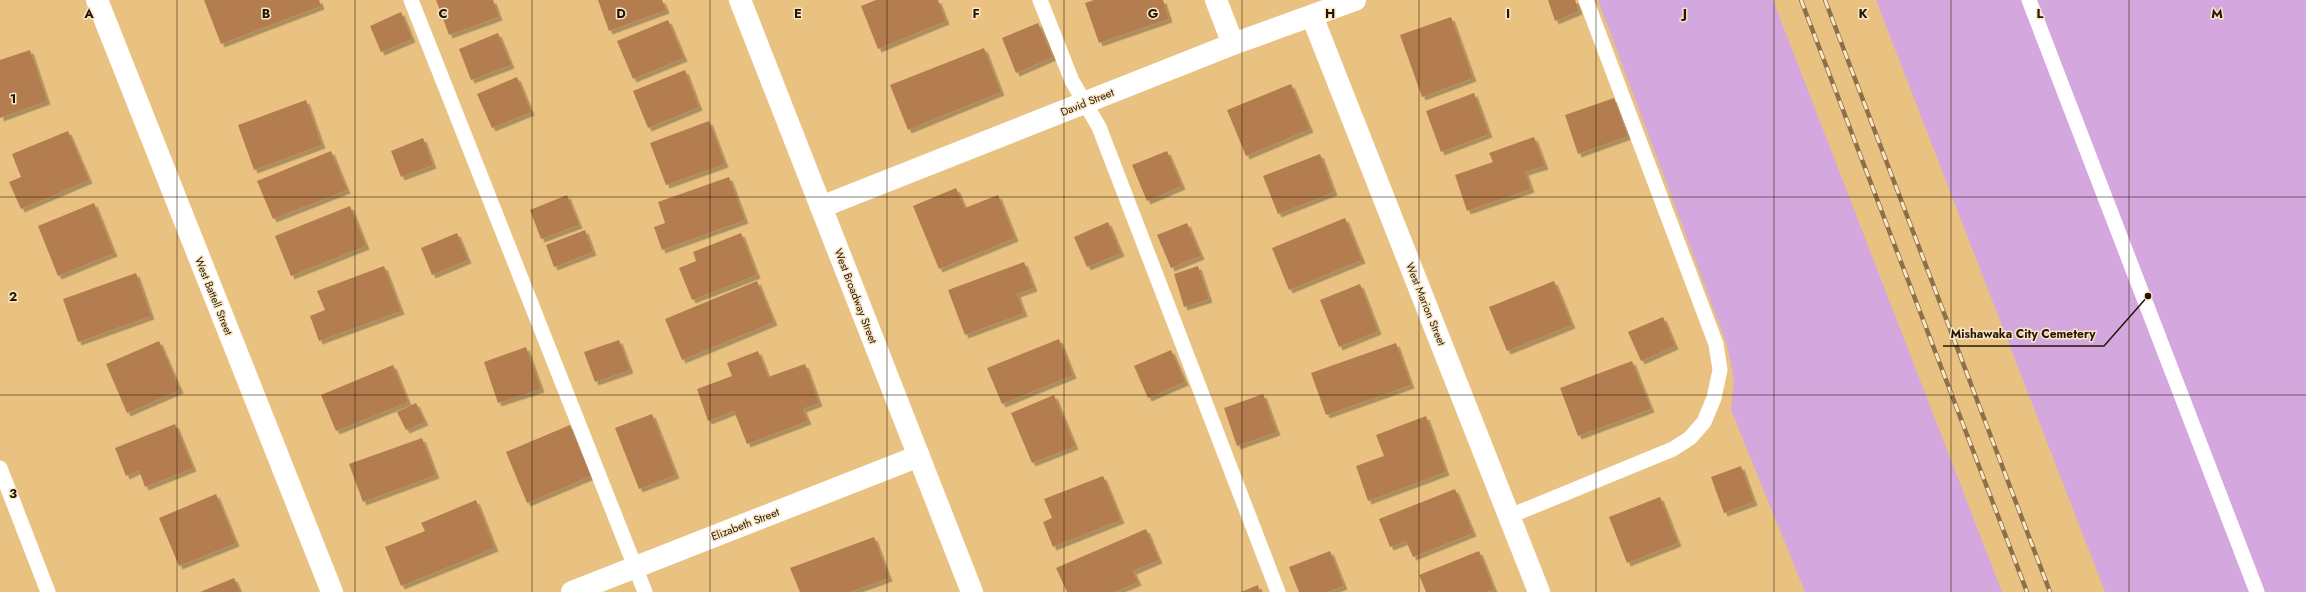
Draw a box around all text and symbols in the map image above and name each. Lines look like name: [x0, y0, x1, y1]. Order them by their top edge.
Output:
text: A: [83, 4, 94, 23]
text: B: [262, 4, 271, 23]
text: C: [438, 4, 448, 23]
text: D: [616, 4, 626, 23]
text: E: [794, 4, 802, 23]
text: F: [972, 4, 980, 23]
text: G: [1148, 4, 1159, 23]
text: H: [1325, 4, 1335, 23]
text: I: [1506, 4, 1510, 23]
text: J: [1680, 4, 1687, 23]
text: K: [1858, 4, 1868, 23]
text: L: [2037, 4, 2044, 23]
text: M: [2211, 4, 2223, 23]
street label: David Street: [1058, 84, 1116, 120]
text: 1: [10, 89, 16, 108]
street label: West Broadway Street: [831, 246, 882, 346]
street label: West Battell Street: [191, 255, 237, 338]
street label: West Marion Street: [1402, 260, 1450, 348]
text: 2: [9, 287, 17, 306]
callout: Mishawaka City Cemetery: [1943, 322, 2104, 346]
text: Mishawaka City Cemetery: [1951, 325, 2096, 343]
text: 3: [9, 484, 17, 503]
street label: Elizabeth Street: [709, 504, 782, 544]

